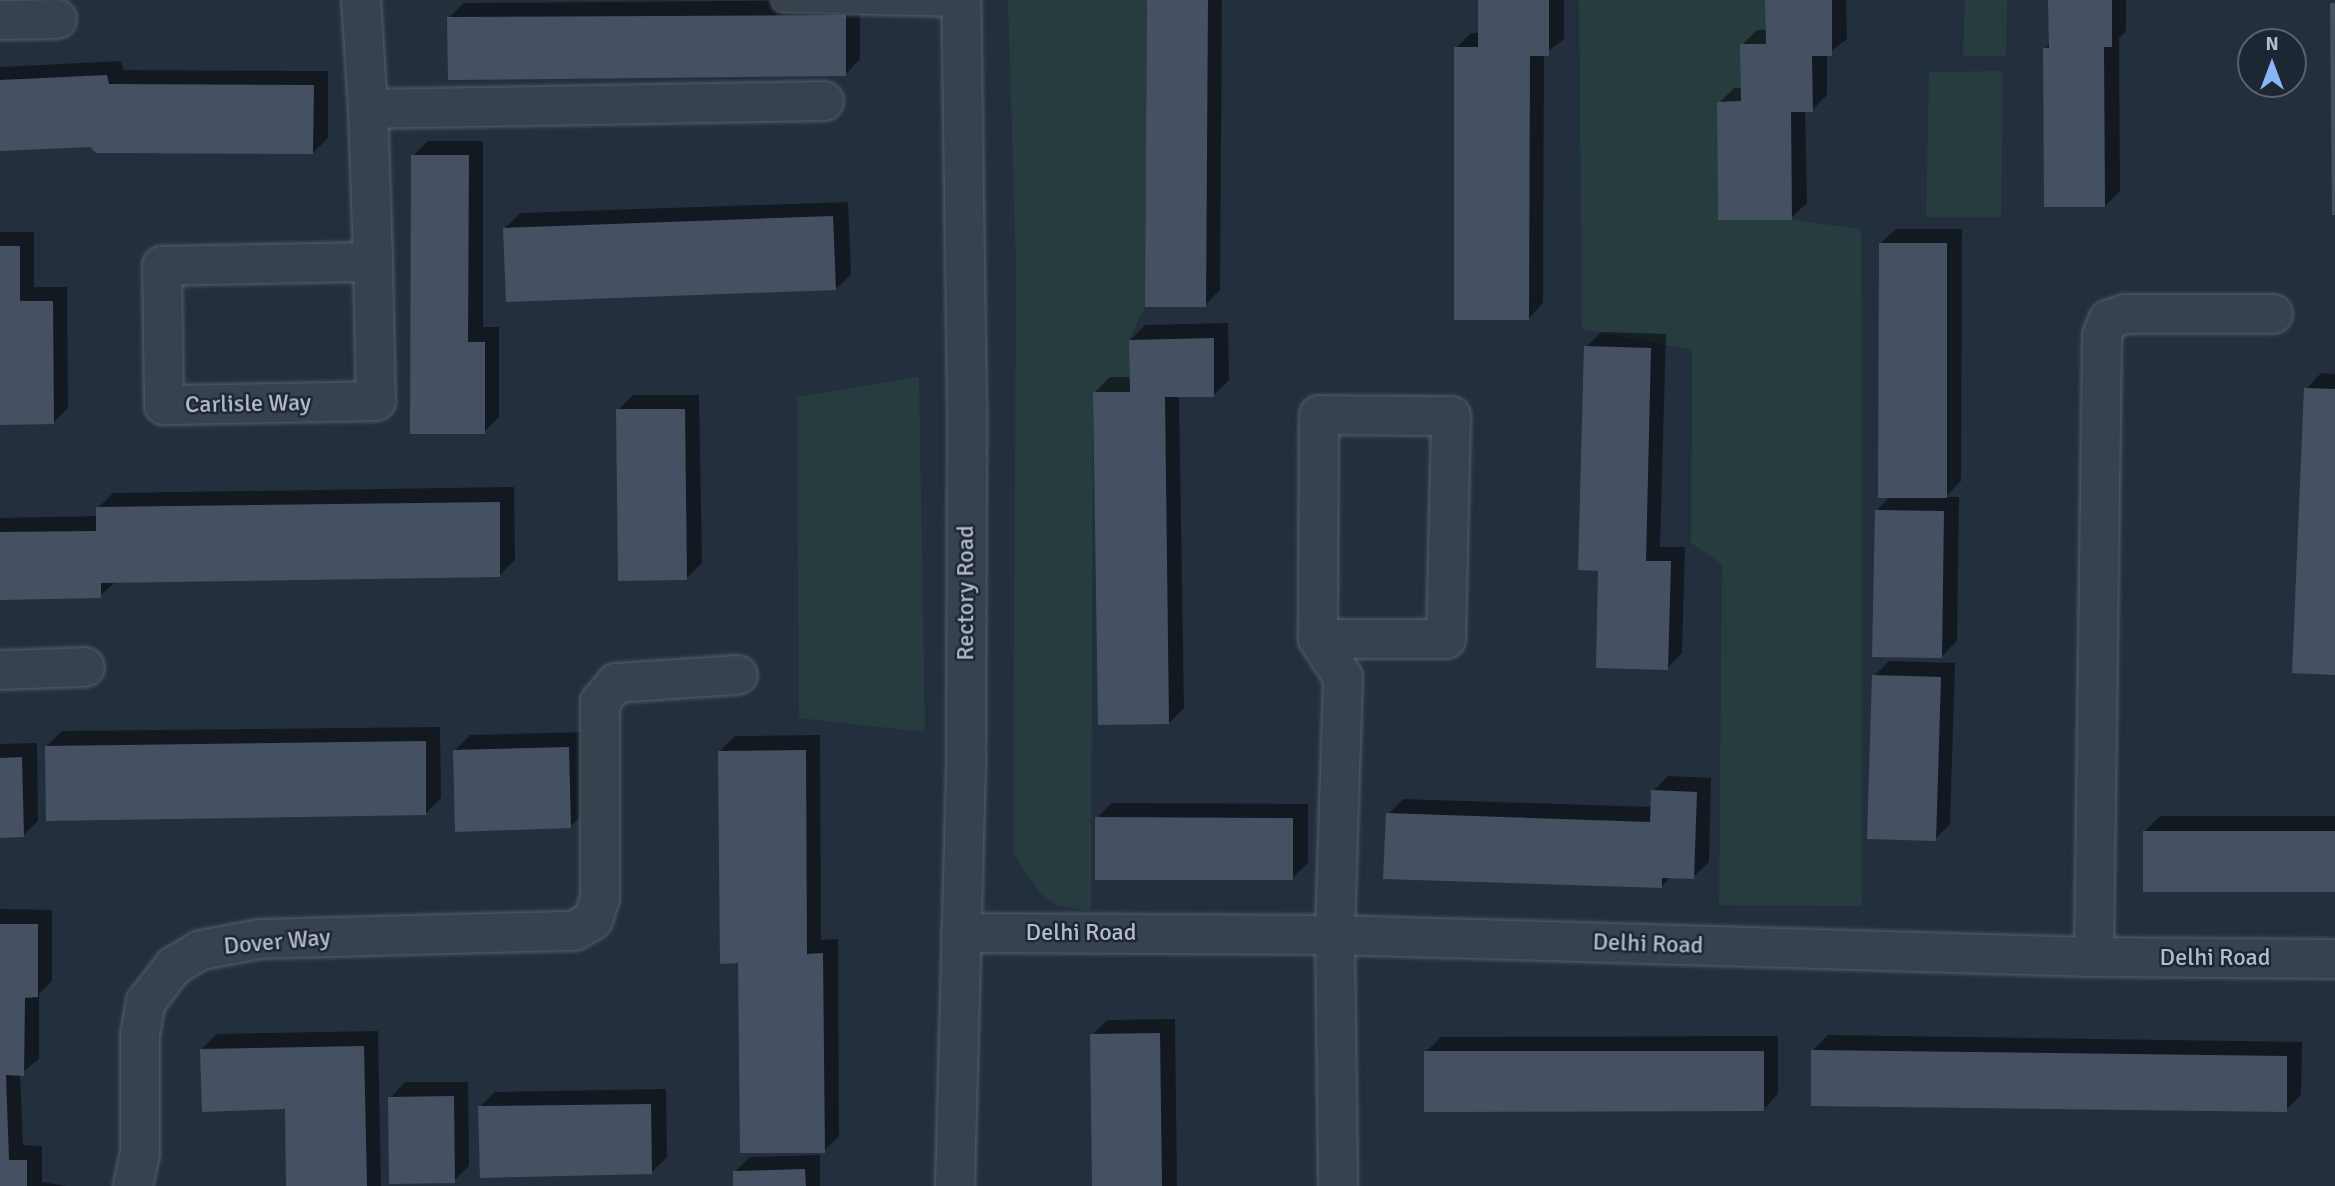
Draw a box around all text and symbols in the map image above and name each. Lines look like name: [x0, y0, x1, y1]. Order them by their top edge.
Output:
north arrow: [2237, 28, 2307, 98]
text: N: [2265, 32, 2279, 56]
street label: Carlisle Way: [185, 389, 311, 419]
street label: Rectory Road: [952, 525, 980, 661]
street label: Delhi Road: [1026, 919, 1136, 947]
street label: Dover Way: [222, 923, 332, 961]
street label: Delhi Road: [1592, 928, 1704, 960]
street label: Delhi Road: [2160, 944, 2270, 972]

